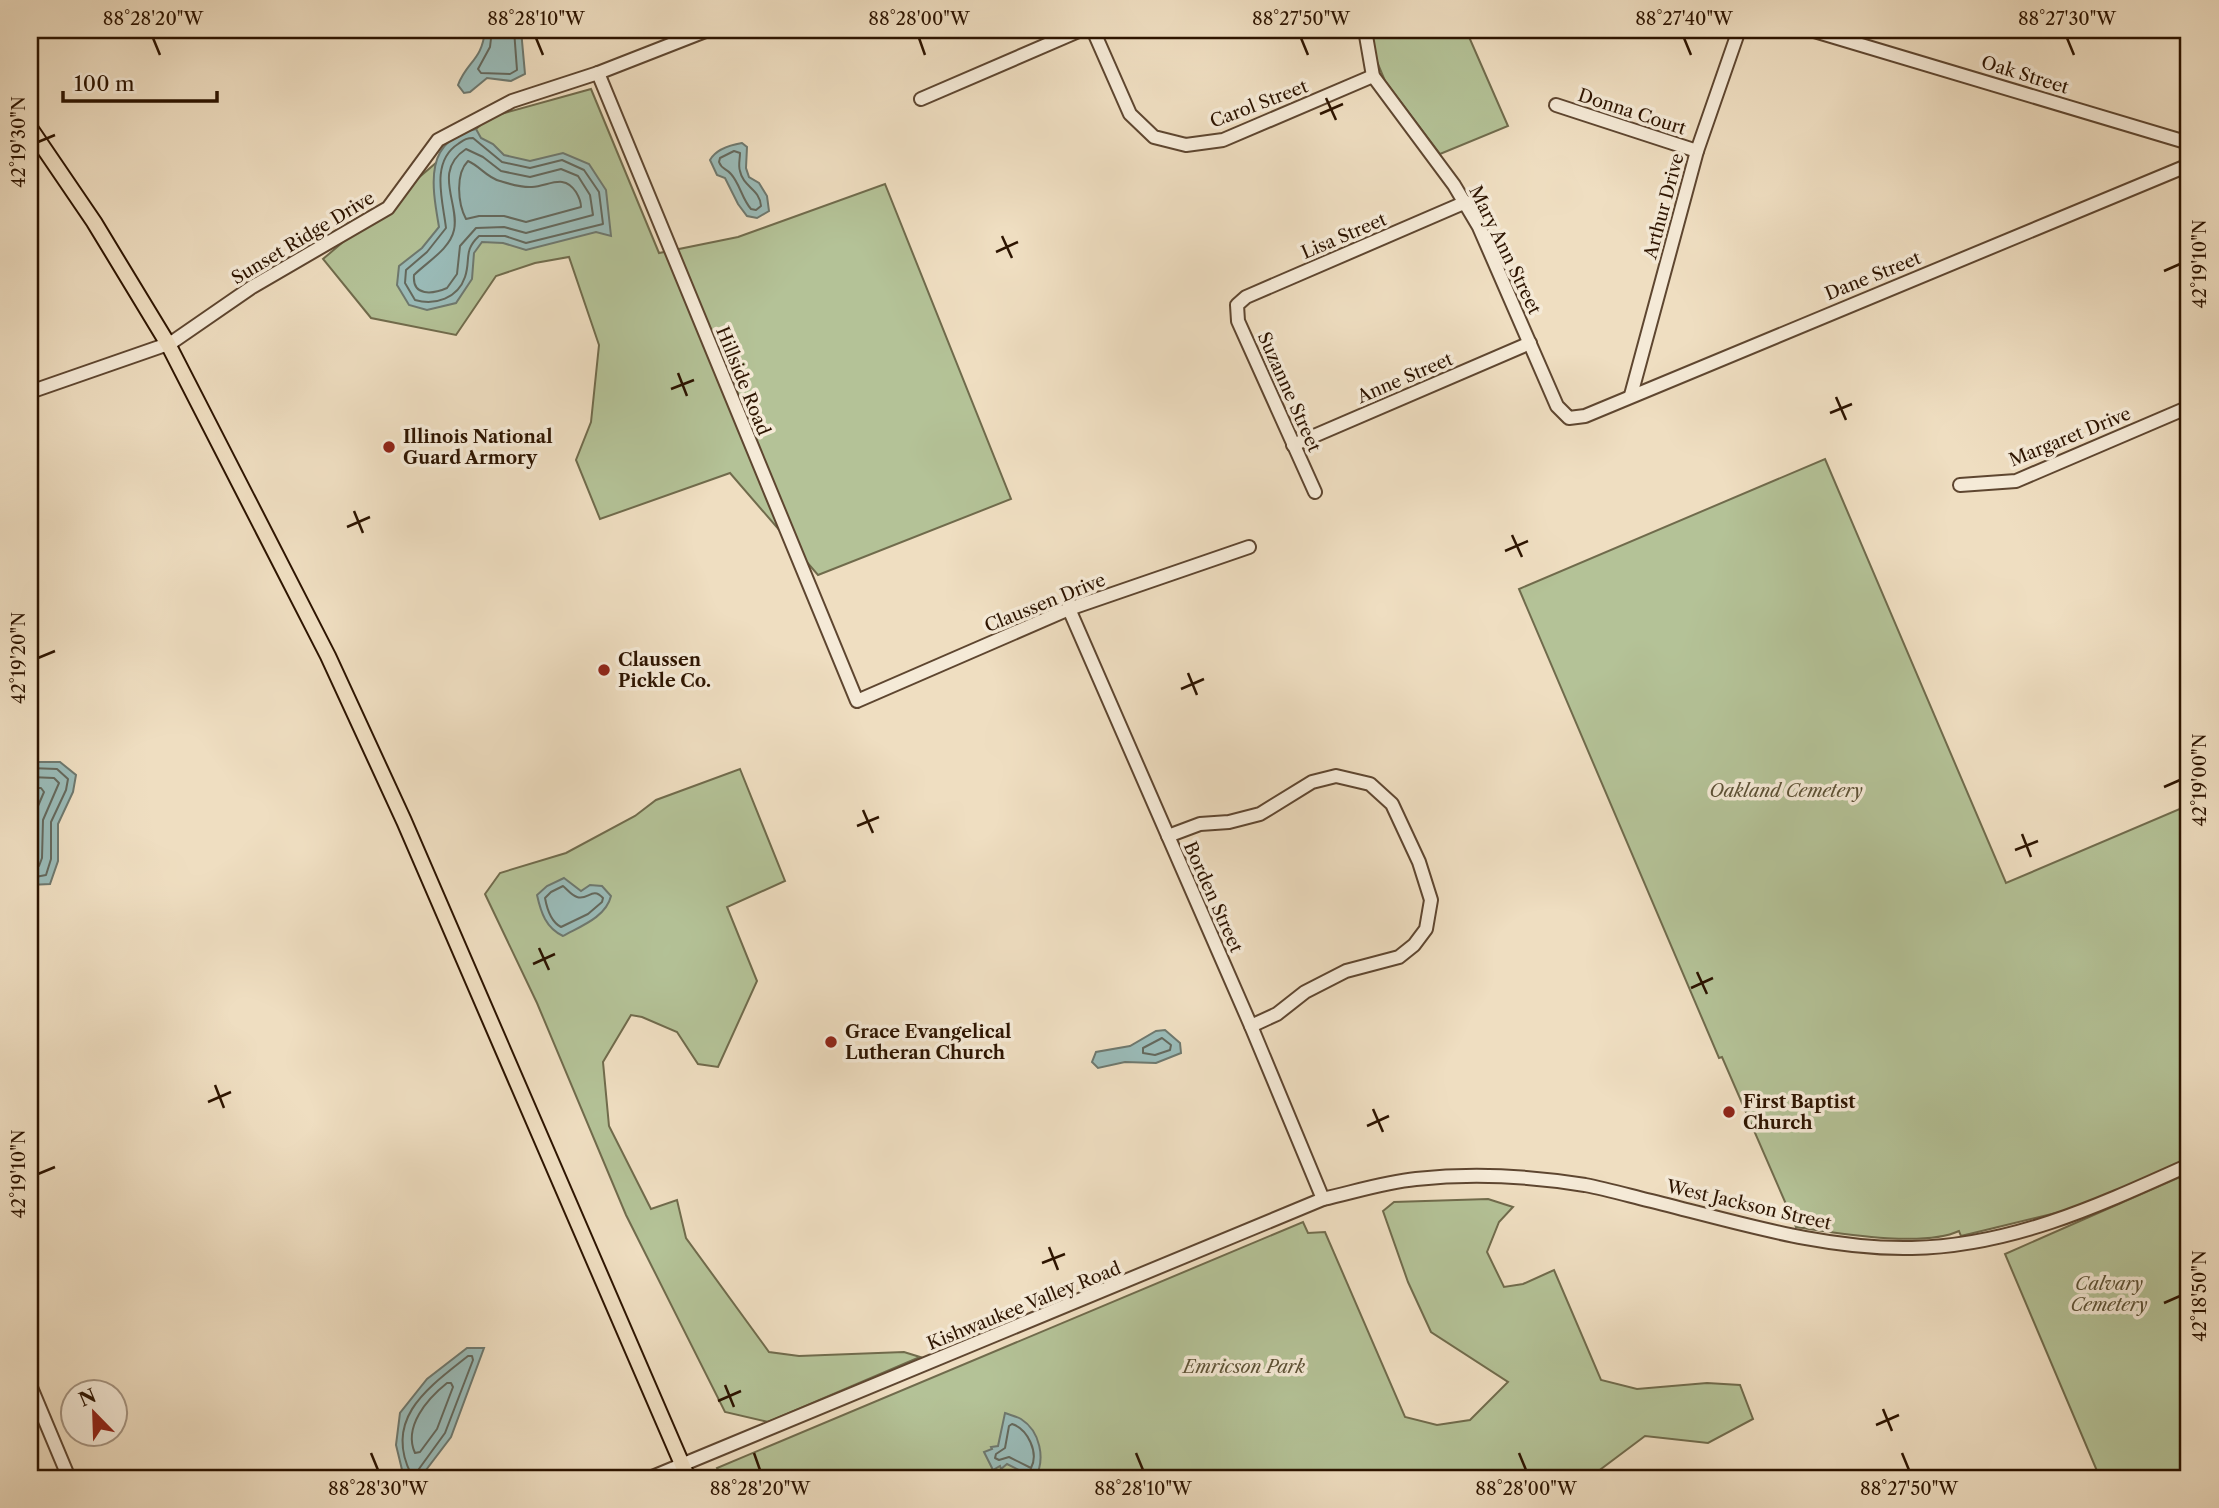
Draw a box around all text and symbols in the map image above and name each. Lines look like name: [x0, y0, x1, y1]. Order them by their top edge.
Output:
text: 88°28'20"W: [103, 8, 204, 30]
text: 88°28'10"W: [487, 8, 586, 30]
text: 88°28'00"W: [868, 8, 971, 30]
text: 88°27'50"W: [1252, 8, 1351, 30]
text: 88°27'40"W: [1635, 8, 1734, 30]
text: 88°27'30"W: [2018, 8, 2117, 30]
street label: Oak Street: [1979, 51, 2072, 99]
scale bar: [63, 60, 217, 104]
text: 100 m: [74, 71, 135, 96]
street label: Carol Street: [1207, 75, 1312, 133]
street label: Donna Court: [1575, 84, 1689, 140]
text: 42°19'30"N: [8, 96, 30, 188]
street label: Arthur Drive: [1639, 151, 1689, 262]
street label: Mary Ann Street: [1464, 182, 1546, 318]
street label: Sunset Ridge Drive: [228, 187, 378, 289]
street label: Lisa Street: [1298, 208, 1390, 264]
text: 42°19'10"N: [2189, 219, 2211, 309]
street label: Dane Street: [1822, 247, 1925, 305]
street label: Hillside Road: [711, 323, 775, 439]
street label: Suzanne Street: [1253, 329, 1326, 456]
street label: Anne Street: [1353, 348, 1457, 408]
street label: Margaret Drive: [2006, 403, 2134, 471]
place label: Illinois National Guard Armory: [403, 426, 553, 469]
marker: Illinois National Guard Armory: [381, 439, 397, 455]
street label: Claussen Drive: [981, 569, 1109, 637]
text: 42°19'20"N: [8, 612, 30, 704]
place label: Claussen Pickle Co.: [618, 649, 711, 692]
marker: Claussen Pickle Co.: [596, 662, 612, 678]
text: 42°19'00"N: [2189, 733, 2211, 827]
park label: Oakland Cemetery: [1709, 780, 1863, 802]
street label: Borden Street: [1179, 838, 1248, 956]
place label: Grace Evangelical Lutheran Church: [845, 1021, 1011, 1064]
marker: Grace Evangelical Lutheran Church: [823, 1034, 839, 1050]
place label: First Baptist Church: [1743, 1091, 1856, 1134]
marker: First Baptist Church: [1721, 1104, 1737, 1120]
text: 42°19'10"N: [8, 1129, 30, 1219]
street label: West Jackson Street: [1663, 1175, 1834, 1235]
text: 42°18'50"N: [2189, 1250, 2211, 1342]
street label: Kishwaukee Valley Road: [924, 1257, 1124, 1355]
park label: Calvary Cemetery: [2071, 1273, 2147, 1316]
park label: Emricson Park: [1181, 1356, 1306, 1378]
north arrow: [60, 1378, 130, 1448]
text: N: [75, 1384, 100, 1412]
text: 88°28'30"W: [328, 1478, 429, 1500]
text: 88°28'20"W: [710, 1478, 811, 1500]
text: 88°28'10"W: [1094, 1478, 1193, 1500]
text: 88°28'00"W: [1475, 1478, 1578, 1500]
text: 88°27'50"W: [1860, 1478, 1959, 1500]

